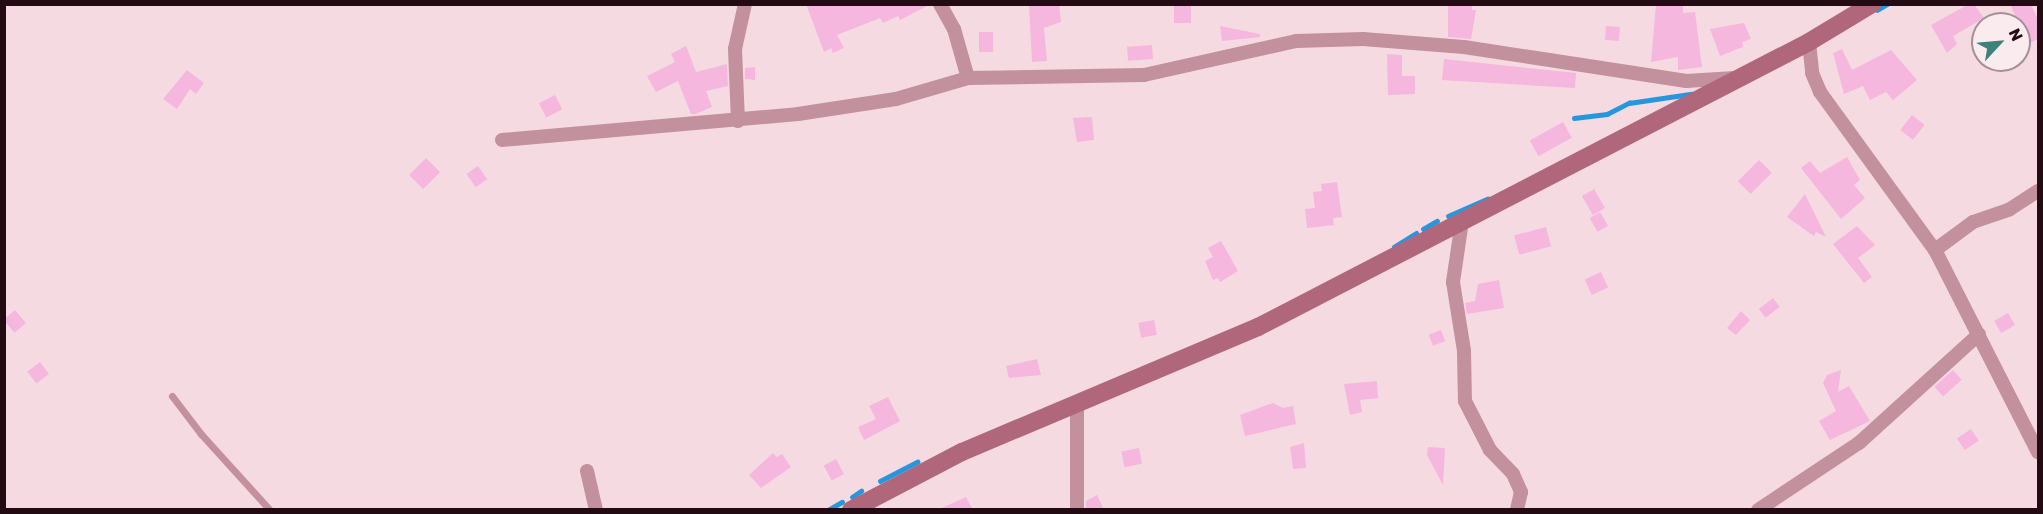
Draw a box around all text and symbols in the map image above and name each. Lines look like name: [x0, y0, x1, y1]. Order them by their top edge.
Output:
north arrow: [1971, 12, 2031, 72]
text: N: [2005, 25, 2027, 44]

